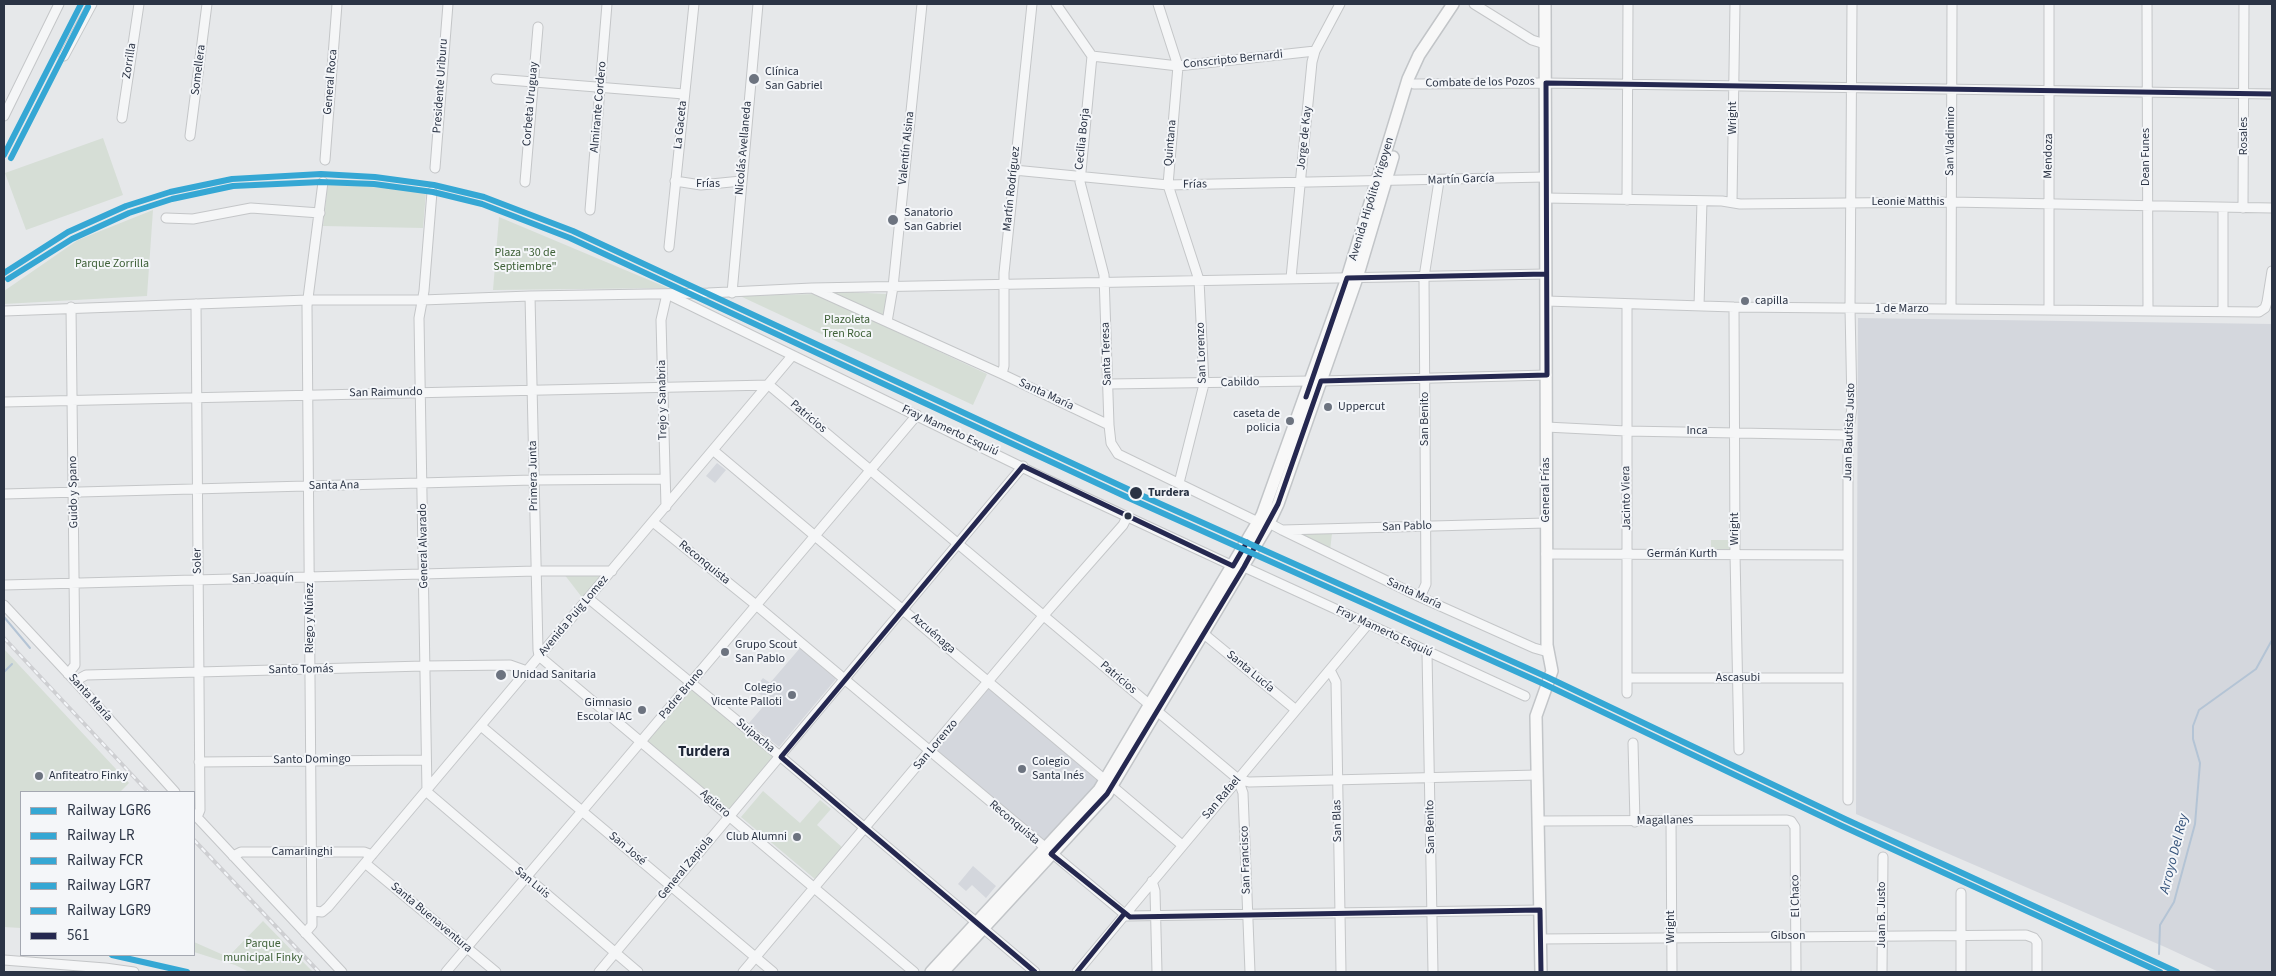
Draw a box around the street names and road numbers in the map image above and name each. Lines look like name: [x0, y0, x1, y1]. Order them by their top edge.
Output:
street label: Presidente Uriburu: [431, 38, 451, 134]
street label: Zorrilla: [120, 42, 140, 80]
street label: Somellera: [189, 44, 209, 96]
street label: Conscripto Bernardi: [1182, 48, 1284, 72]
street label: General Roca: [321, 49, 341, 115]
street label: Corbeta Uruguay: [520, 61, 542, 147]
street label: Almirante Cordero: [588, 61, 610, 153]
street label: Combate de los Pozos: [1425, 75, 1535, 91]
street label: La Gaceta: [671, 100, 691, 150]
street label: Nicolás Avellaneda: [733, 100, 755, 196]
street label: Wright: [1726, 101, 1740, 135]
street label: Jorge de Kay: [1294, 105, 1316, 171]
street label: San Vladimiro: [1943, 106, 1959, 176]
street label: Cecilia Borja: [1073, 107, 1093, 171]
street label: Valentín Alsina: [896, 111, 918, 185]
street label: Rosales: [2237, 117, 2251, 155]
street label: Quintana: [1162, 119, 1180, 167]
street label: Dean Funes: [2139, 128, 2153, 186]
street label: Mendoza: [2041, 133, 2057, 179]
street label: Avenida Hipólito Yrigoyen: [1346, 136, 1398, 262]
street label: Martín Rodríguez: [1000, 146, 1024, 232]
street label: Martín García: [1427, 172, 1495, 188]
street label: Frías: [696, 177, 720, 191]
street label: Frías: [1183, 178, 1207, 192]
street label: Leonie Matthis: [1871, 195, 1945, 209]
street label: 1 de Marzo: [1875, 302, 1929, 316]
street label: Santa Teresa: [1099, 322, 1115, 386]
street label: San Lorenzo: [1194, 322, 1210, 384]
street label: Trejo y Sanabria: [655, 360, 671, 440]
street label: Cabildo: [1220, 375, 1260, 391]
street label: Santa María: [1016, 376, 1076, 414]
street label: Juan Bautista Justo: [1841, 383, 1859, 481]
street label: San Raimundo: [349, 385, 423, 401]
street label: San Benito: [1418, 392, 1432, 446]
street label: Patricios: [787, 398, 829, 436]
street label: Fray Mamerto Esquiú: [899, 402, 1001, 460]
street label: Inca: [1686, 424, 1708, 438]
street label: Primera Junta: [526, 440, 542, 512]
street label: Guido y Spano: [66, 456, 82, 528]
street label: General Frías: [1539, 457, 1553, 523]
street label: Jacinto Viera: [1619, 466, 1635, 530]
street label: Santa Ana: [309, 478, 359, 494]
street label: General Alvarado: [416, 503, 432, 589]
street label: Wright: [1728, 512, 1742, 546]
street label: San Pablo: [1382, 519, 1432, 535]
street label: Reconquista: [675, 538, 733, 588]
street label: Germán Kurth: [1647, 547, 1717, 561]
street label: Soler: [191, 548, 205, 574]
street label: San Joaquín: [232, 571, 294, 587]
street label: Avenida Puig Lomez: [536, 573, 612, 659]
street label: Santa María: [1384, 575, 1444, 613]
street label: Riego y Núñez: [303, 583, 317, 653]
street label: Fray Mamerto Esquiú: [1333, 603, 1435, 661]
street label: Azcuénaga: [908, 611, 958, 657]
street label: Santa Lucía: [1223, 648, 1277, 696]
street label: Patricios: [1097, 659, 1139, 697]
street label: Santo Tomás: [268, 662, 334, 678]
street label: Padre Bruno: [656, 666, 708, 722]
street label: Santa María: [65, 671, 115, 725]
street label: Ascasubi: [1716, 671, 1760, 685]
street label: Suipacha: [733, 716, 777, 756]
street label: San Lorenzo: [911, 717, 961, 773]
street label: Santo Domingo: [273, 752, 351, 768]
street label: San Rafael: [1200, 773, 1244, 823]
street label: Agüero: [697, 787, 733, 821]
street label: Reconquista: [986, 798, 1042, 848]
street label: San Blas: [1330, 800, 1346, 842]
street label: San Benito: [1423, 800, 1439, 854]
street label: Magallanes: [1637, 813, 1693, 829]
street label: San Francisco: [1238, 825, 1254, 895]
street label: San José: [605, 829, 649, 869]
street label: General Zapiola: [655, 833, 717, 903]
street label: Camarlinghi: [271, 845, 333, 859]
street label: San Luis: [511, 864, 553, 902]
street label: El Chaco: [1788, 874, 1804, 918]
street label: Santa Buenaventura: [387, 880, 475, 956]
street label: Juan B. Justo: [1875, 881, 1889, 949]
street label: Wright: [1664, 910, 1678, 944]
street label: Gibson: [1770, 929, 1806, 943]

